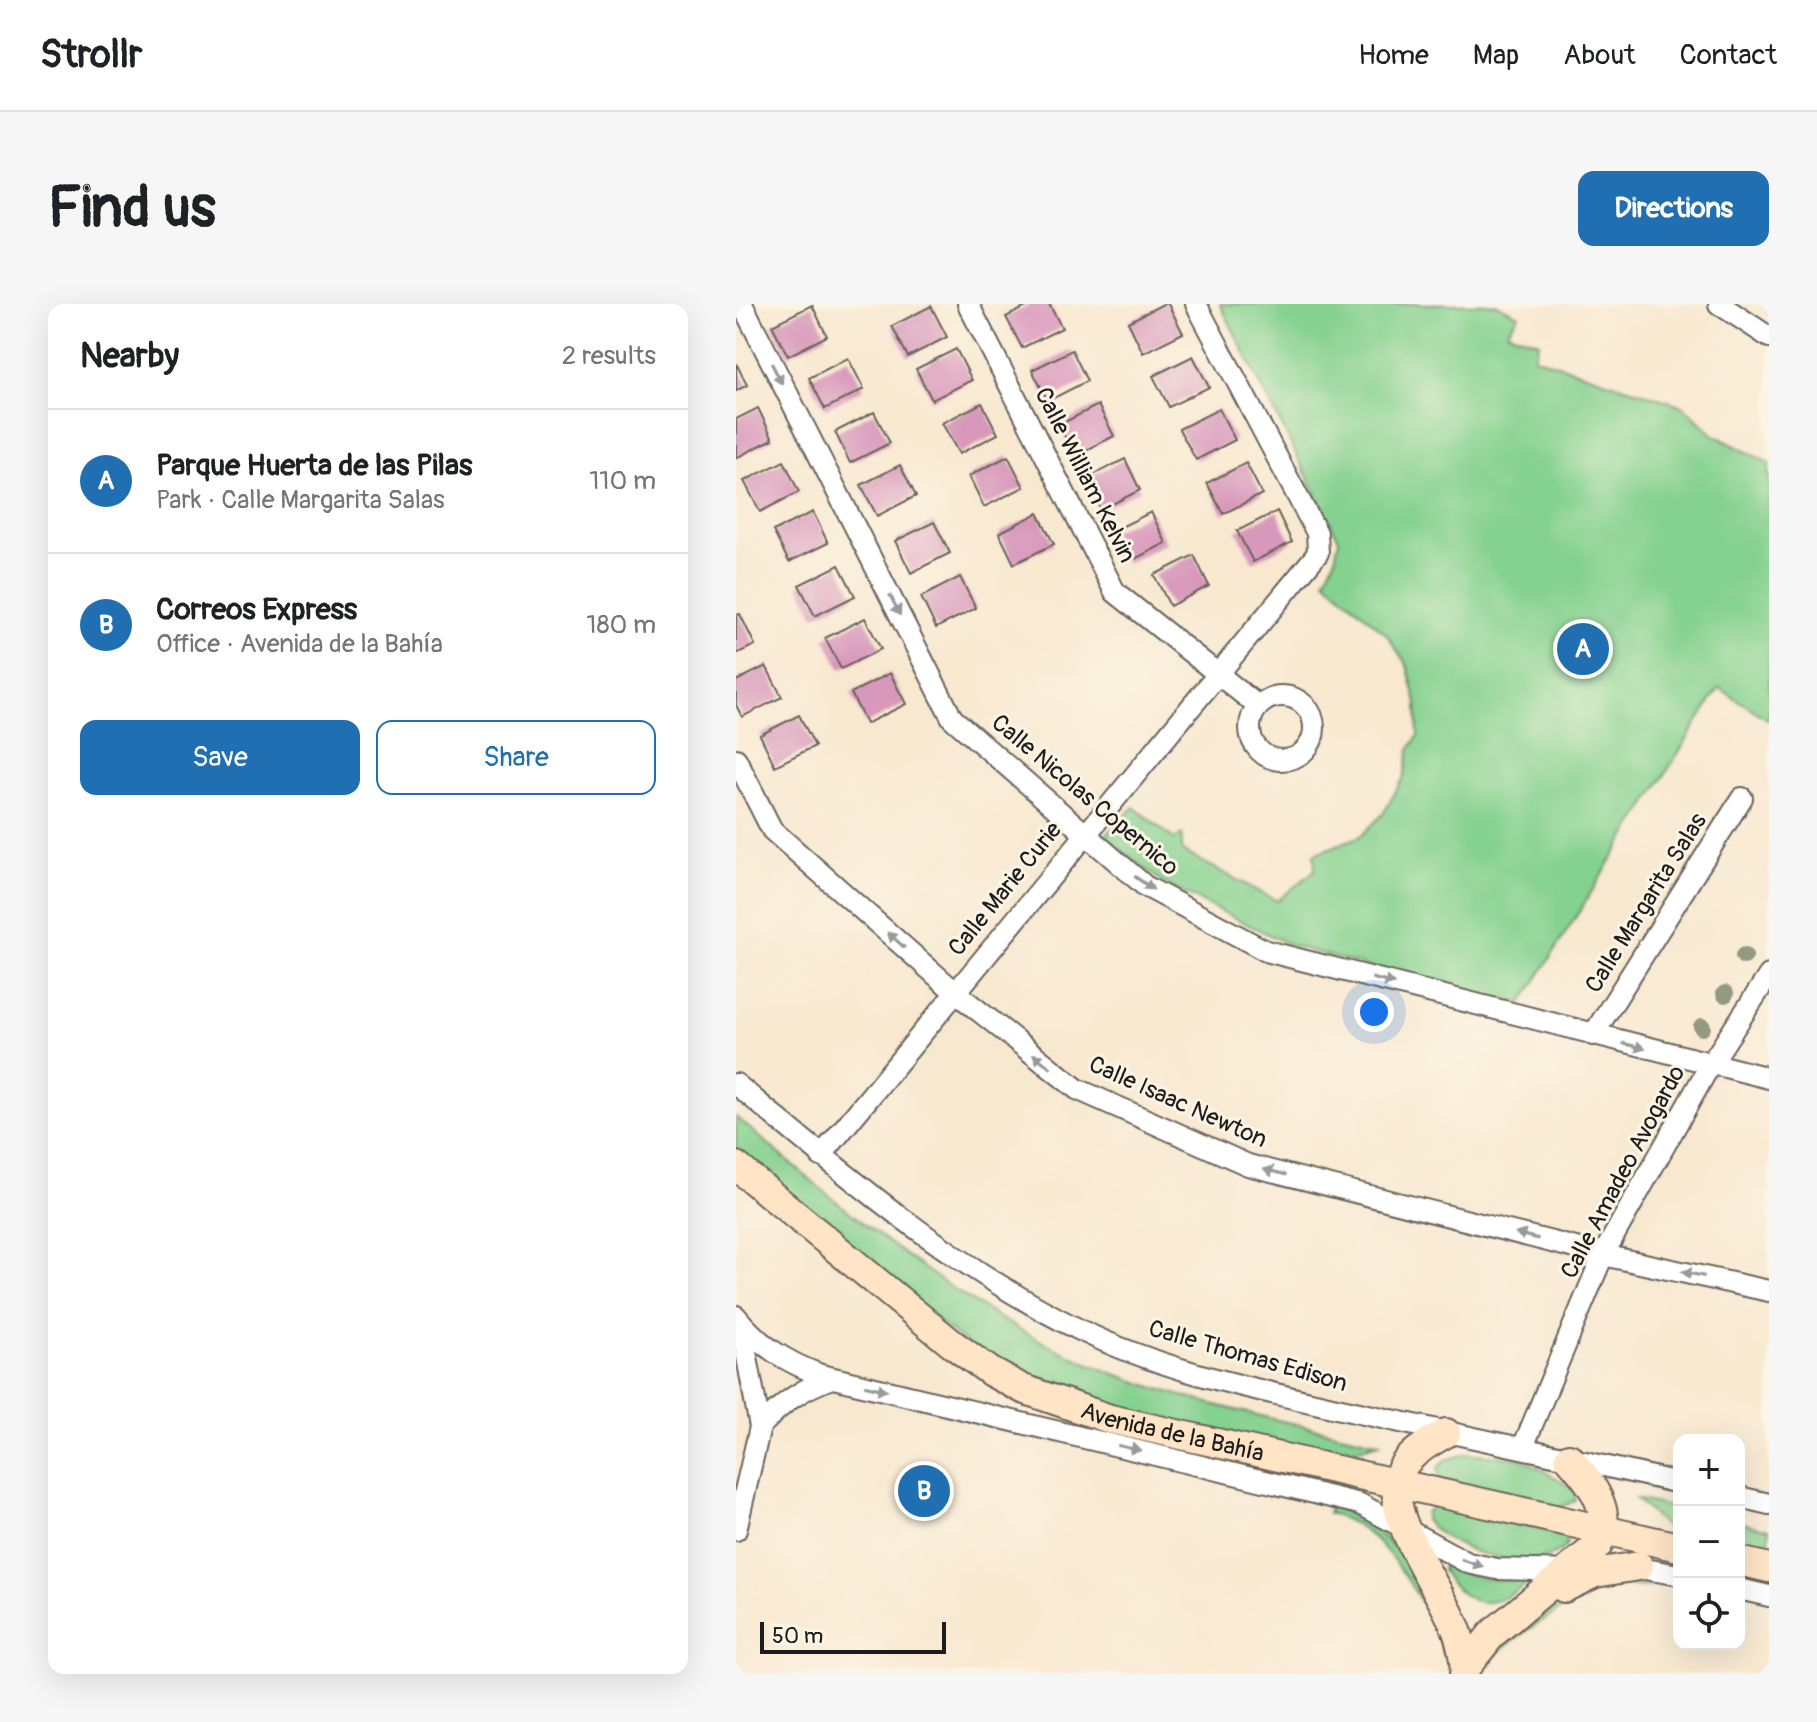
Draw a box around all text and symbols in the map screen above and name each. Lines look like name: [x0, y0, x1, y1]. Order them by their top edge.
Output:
text: Strollr: [40, 31, 142, 79]
text: Home: [1358, 38, 1429, 73]
text: Map: [1473, 38, 1519, 73]
text: About: [1563, 38, 1636, 73]
text: Contact: [1680, 38, 1777, 73]
button: Directions: [1578, 171, 1769, 246]
text: Find us: [48, 174, 216, 243]
text: Nearby: [80, 335, 179, 378]
text: 2 results: [562, 340, 656, 372]
one-way arrow: [771, 362, 784, 385]
street label: Calle William Kelvin: [1028, 382, 1142, 568]
text: Parque Huerta de las Pilas: [156, 447, 472, 484]
text: A: [98, 465, 114, 497]
text: 110 m: [589, 465, 656, 497]
text: Park · Calle Margarita Salas: [156, 484, 445, 516]
text: Correos Express: [156, 591, 357, 628]
one-way arrow: [888, 594, 902, 617]
text: B: [99, 609, 113, 641]
text: 180 m: [586, 609, 656, 641]
pin: A: [1557, 619, 1609, 679]
text: Office · Avenida de la Bahía: [156, 628, 443, 660]
street label: Calle Nicolas Copernico: [986, 708, 1185, 882]
button: Save: [80, 720, 360, 795]
button: Share: [376, 720, 656, 795]
street label: Calle Margarita Salas: [1579, 808, 1713, 998]
street label: Calle Marie Curie: [942, 816, 1068, 962]
one-way arrow: [1133, 875, 1155, 891]
one-way arrow: [887, 932, 907, 949]
one-way arrow: [1370, 975, 1395, 987]
your location: [1354, 992, 1394, 1032]
one-way arrow: [1622, 1040, 1647, 1052]
street label: Calle Isaac Newton: [1084, 1050, 1272, 1154]
one-way arrow: [1032, 1053, 1052, 1070]
street label: Calle Amadeo Avogardo: [1555, 1060, 1692, 1284]
one-way arrow: [1263, 1166, 1288, 1178]
one-way arrow: [1515, 1229, 1540, 1242]
one-way arrow: [1680, 1267, 1705, 1280]
street label: Calle Thomas Edison: [1145, 1314, 1351, 1398]
one-way arrow: [864, 1382, 889, 1395]
street label: Avenida de la Bahía: [1077, 1396, 1267, 1468]
map controls: [1673, 1434, 1745, 1650]
button: +: [1673, 1434, 1745, 1506]
one-way arrow: [1117, 1442, 1142, 1455]
pin: B: [898, 1461, 950, 1521]
button: −: [1673, 1506, 1745, 1578]
one-way arrow: [1460, 1557, 1484, 1569]
button: locate: [1673, 1578, 1745, 1650]
scale bar: [760, 1618, 946, 1654]
text: 50 m: [772, 1622, 823, 1650]

